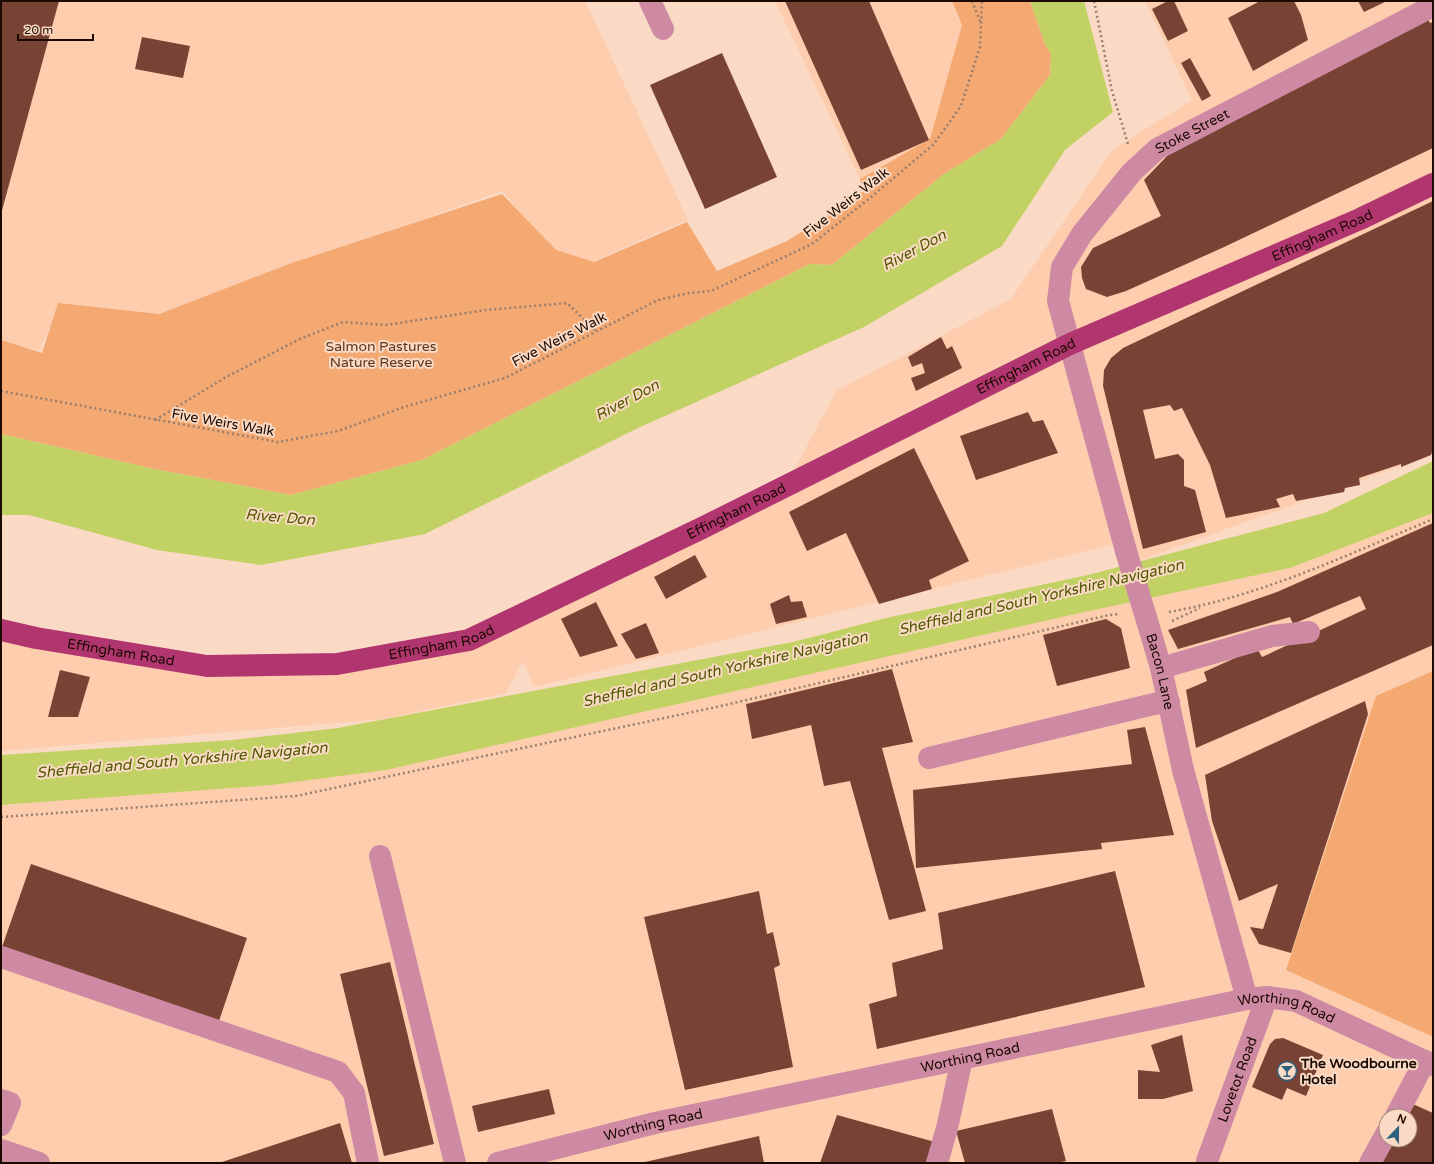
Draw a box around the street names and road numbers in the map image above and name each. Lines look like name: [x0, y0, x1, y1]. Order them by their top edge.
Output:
street label: Stoke Street: [1152, 105, 1233, 158]
street label: Five Weirs Walk: [800, 163, 893, 241]
street label: Effingham Road: [1269, 206, 1376, 265]
street label: Five Weirs Walk: [509, 308, 610, 371]
street label: Effingham Road: [974, 335, 1078, 398]
street label: Five Weirs Walk: [170, 405, 276, 440]
street label: Effingham Road: [684, 479, 789, 543]
street label: Effingham Road: [387, 621, 497, 663]
street label: Bacon Lane: [1142, 631, 1178, 711]
street label: Effingham Road: [66, 635, 176, 670]
street label: Worthing Road: [1236, 989, 1338, 1027]
street label: Lovetot Road: [1214, 1034, 1261, 1125]
street label: Worthing Road: [919, 1039, 1021, 1076]
street label: Worthing Road: [602, 1105, 704, 1145]

